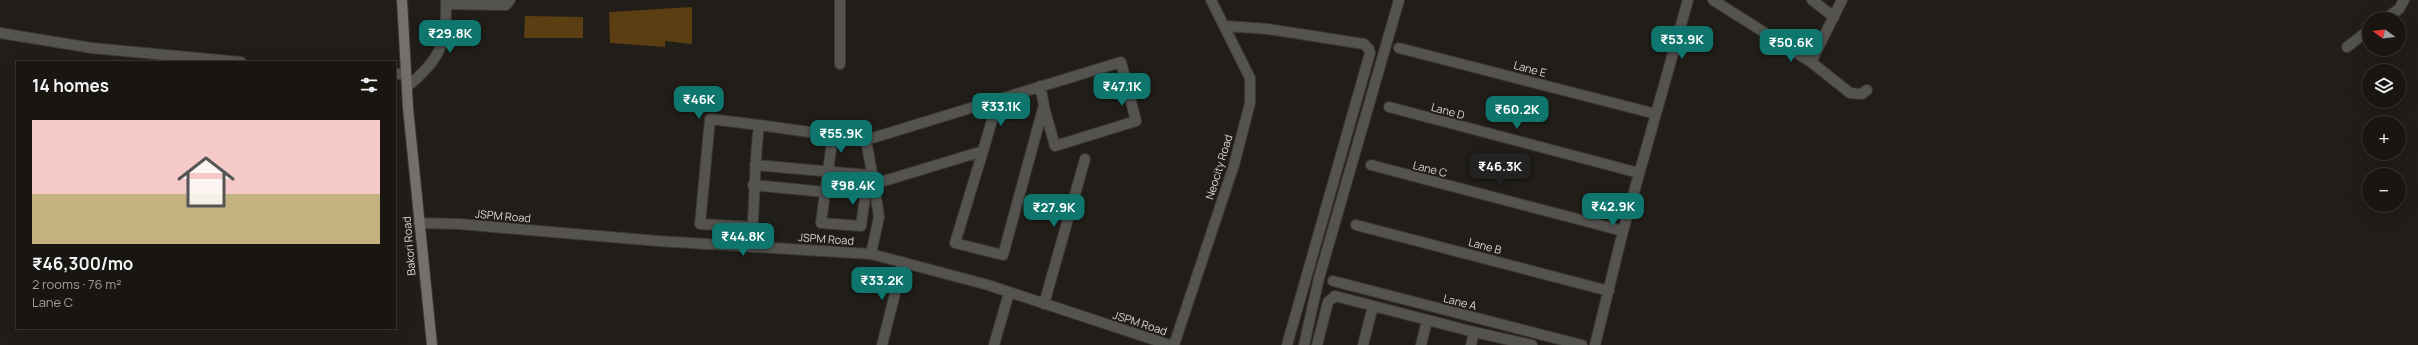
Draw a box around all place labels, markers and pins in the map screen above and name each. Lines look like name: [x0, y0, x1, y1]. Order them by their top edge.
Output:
pin: ₹29.8K: [417, 20, 483, 54]
pin: ₹53.9K: [1649, 26, 1715, 60]
pin: ₹50.6K: [1758, 29, 1824, 63]
pin: ₹47.1K: [1089, 73, 1155, 107]
pin: ₹46K: [675, 86, 723, 120]
pin: ₹33.1K: [968, 93, 1034, 127]
pin: ₹60.2K: [1484, 96, 1550, 130]
pin: ₹55.9K: [808, 120, 874, 154]
pin: ₹46.3K: [1467, 153, 1533, 187]
pin: ₹98.4K: [820, 172, 886, 206]
pin: ₹42.9K: [1580, 193, 1646, 227]
pin: ₹27.9K: [1021, 194, 1087, 228]
pin: ₹44.8K: [710, 223, 776, 257]
pin: ₹33.2K: [849, 267, 915, 301]

